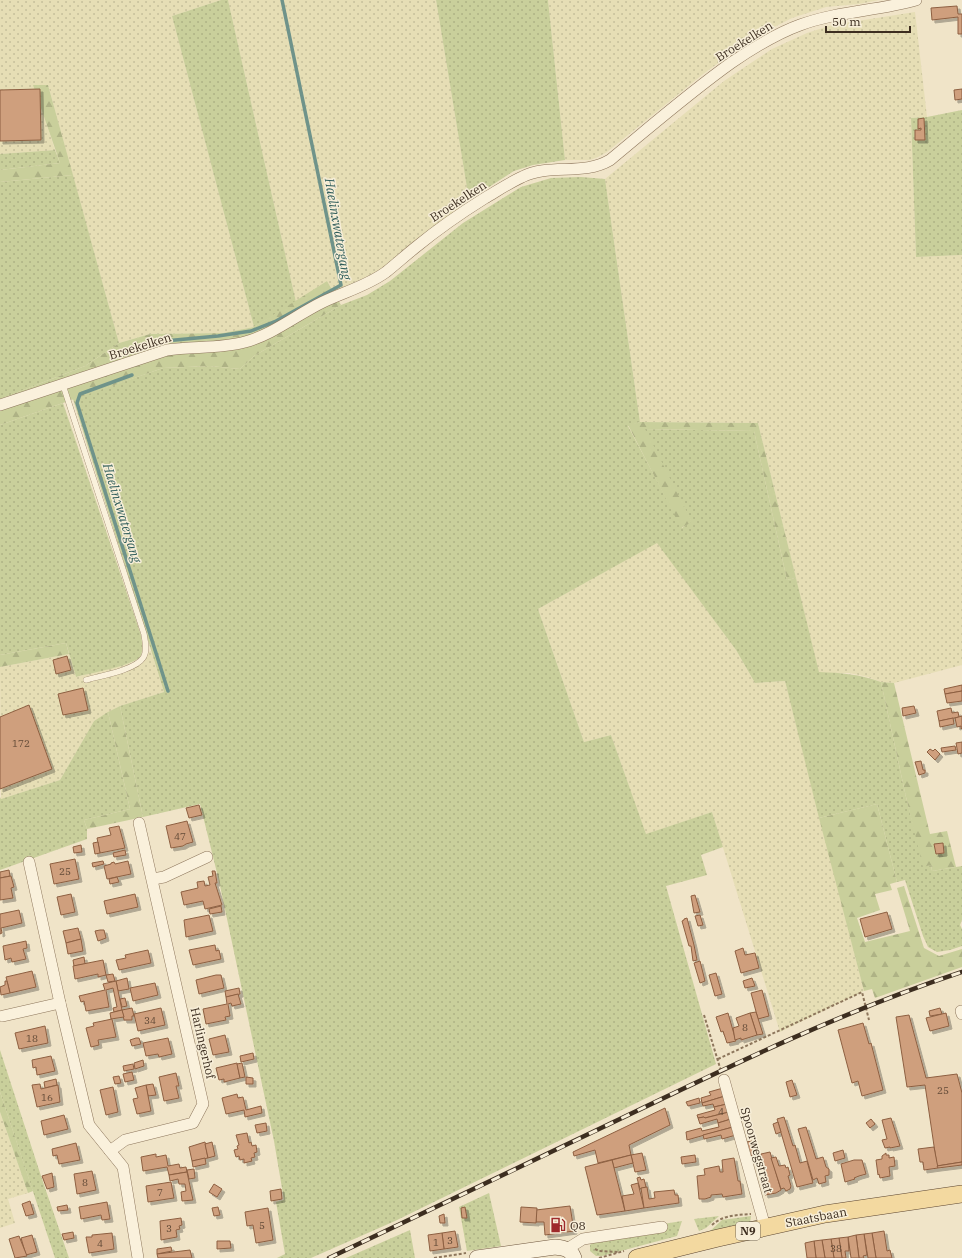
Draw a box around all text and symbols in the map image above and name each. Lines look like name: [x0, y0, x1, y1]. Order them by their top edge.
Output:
scale bar: [826, 8, 910, 34]
text: 50 m: [832, 14, 861, 29]
street label: Broekelken: [713, 17, 776, 64]
water label: Haelinxwatergang: [321, 176, 355, 282]
street label: Broekelken: [427, 177, 489, 225]
street label: Broekelken: [107, 329, 173, 363]
water label: Haelinxwatergang: [99, 460, 145, 566]
house number: 172: [12, 737, 30, 750]
house number: 47: [174, 830, 186, 843]
house number: 25: [59, 865, 71, 878]
street label: Harlingerhof: [187, 1006, 219, 1081]
house number: 34: [144, 1014, 156, 1027]
house number: 8: [742, 1021, 748, 1034]
house number: 18: [26, 1032, 38, 1045]
house number: 25: [937, 1084, 949, 1097]
house number: 16: [41, 1091, 53, 1104]
house number: 4: [718, 1105, 724, 1118]
street label: Spoorwegstraat: [738, 1105, 776, 1195]
house number: 8: [82, 1176, 88, 1189]
house number: 7: [157, 1186, 163, 1199]
street label: Staatsbaan: [784, 1204, 848, 1230]
fuel station icon: Q8: [549, 1216, 567, 1234]
place label: Q8: [570, 1218, 586, 1233]
house number: 5: [259, 1219, 265, 1232]
house number: 3: [166, 1222, 172, 1235]
road number: N9: [736, 1222, 760, 1240]
house number: 3: [447, 1234, 453, 1247]
house number: 1: [433, 1236, 439, 1249]
house number: 4: [97, 1237, 103, 1250]
house number: 38: [830, 1242, 842, 1255]

